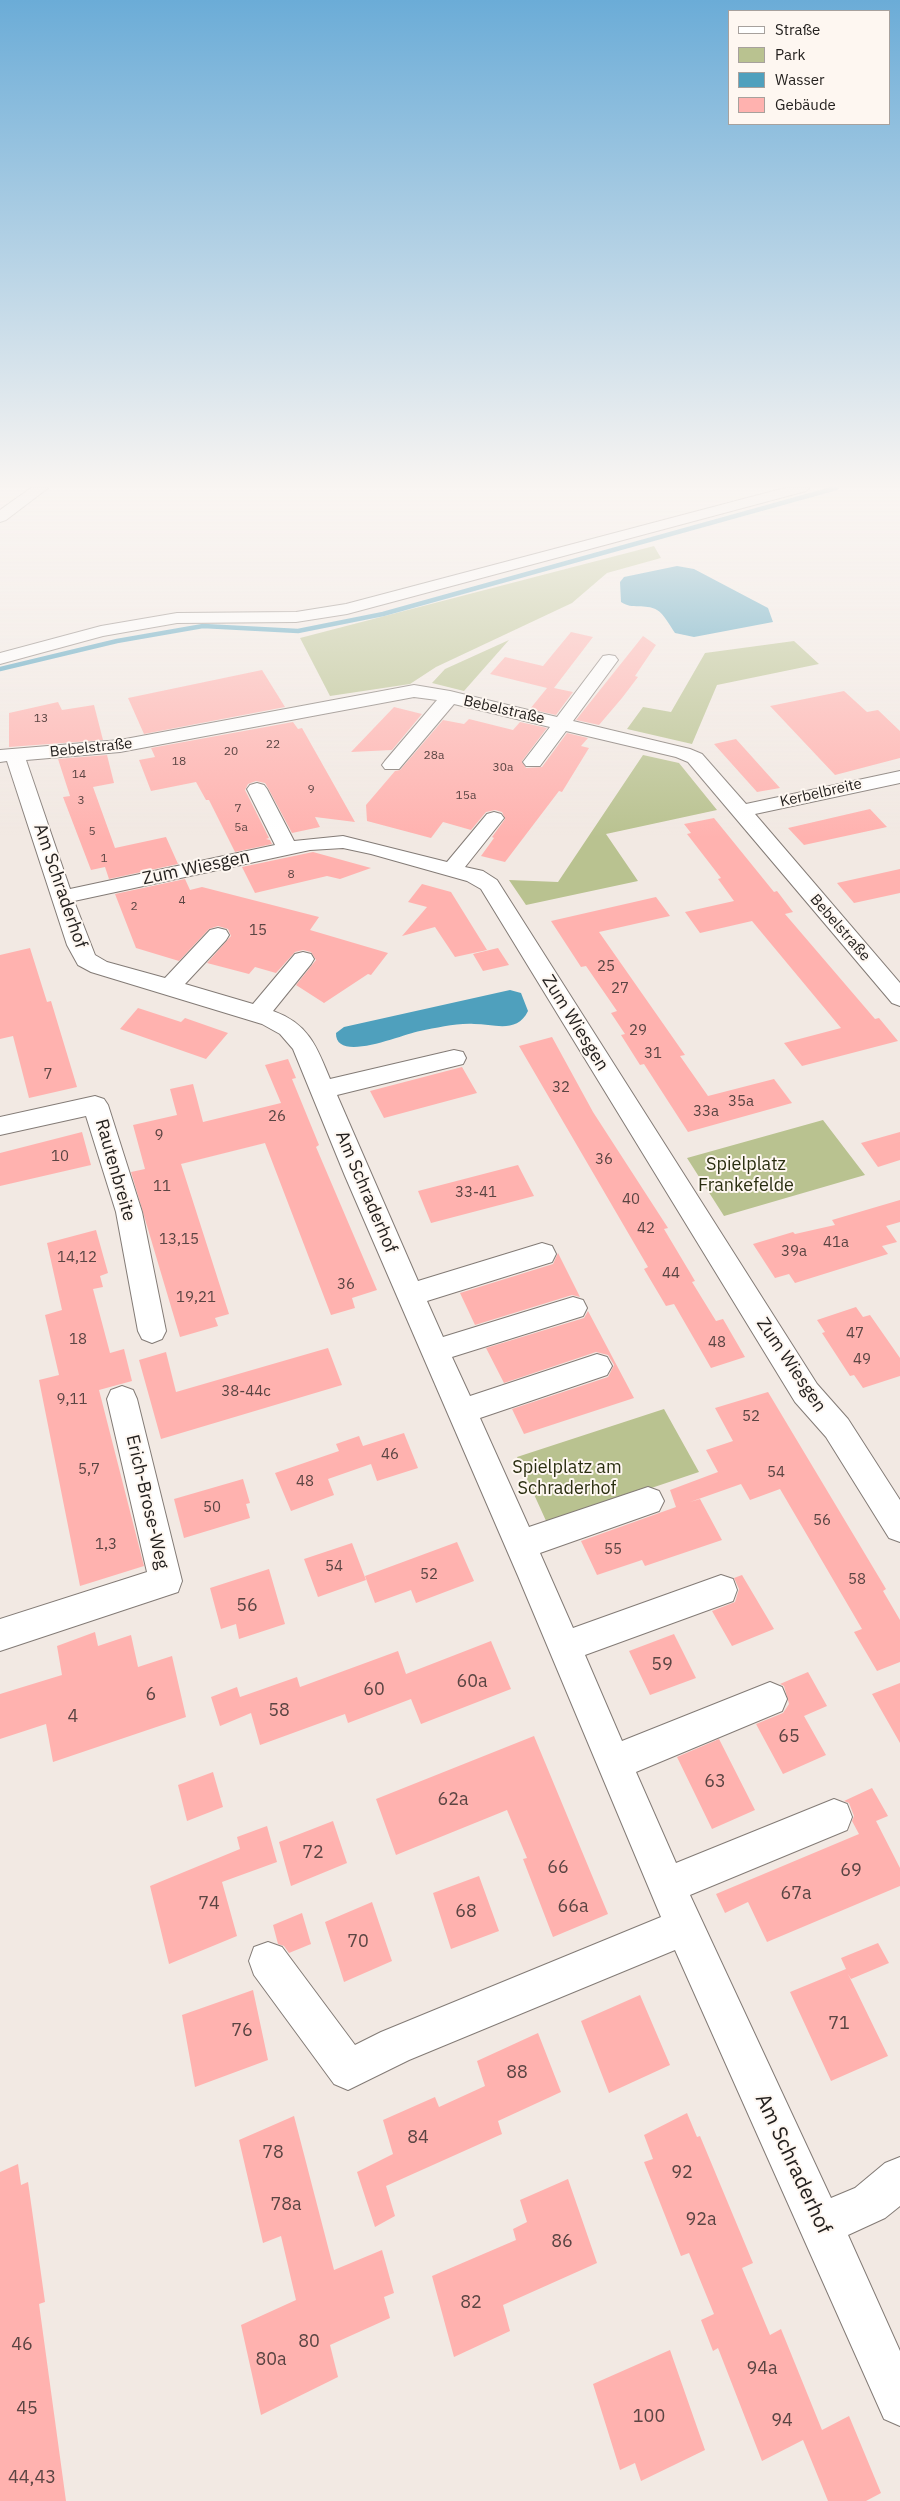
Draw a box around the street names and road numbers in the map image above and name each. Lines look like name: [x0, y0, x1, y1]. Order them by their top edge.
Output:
street label: Bebelstraße: [462, 692, 546, 728]
street label: Bebelstraße: [49, 735, 133, 761]
street label: Kerbelbreite: [778, 775, 864, 811]
street label: Am Schraderhof: [29, 821, 91, 951]
street label: Zum Wiesgen: [140, 846, 252, 890]
street label: Bebelstraße: [806, 891, 874, 965]
street label: Zum Wiesgen: [537, 971, 613, 1075]
street label: Rautenbreite: [90, 1117, 140, 1223]
street label: Am Schraderhof: [331, 1128, 401, 1256]
street label: Zum Wiesgen: [752, 1314, 830, 1416]
street label: Erich-Brose-Weg: [121, 1433, 173, 1571]
street label: Am Schraderhof: [749, 2090, 837, 2238]

